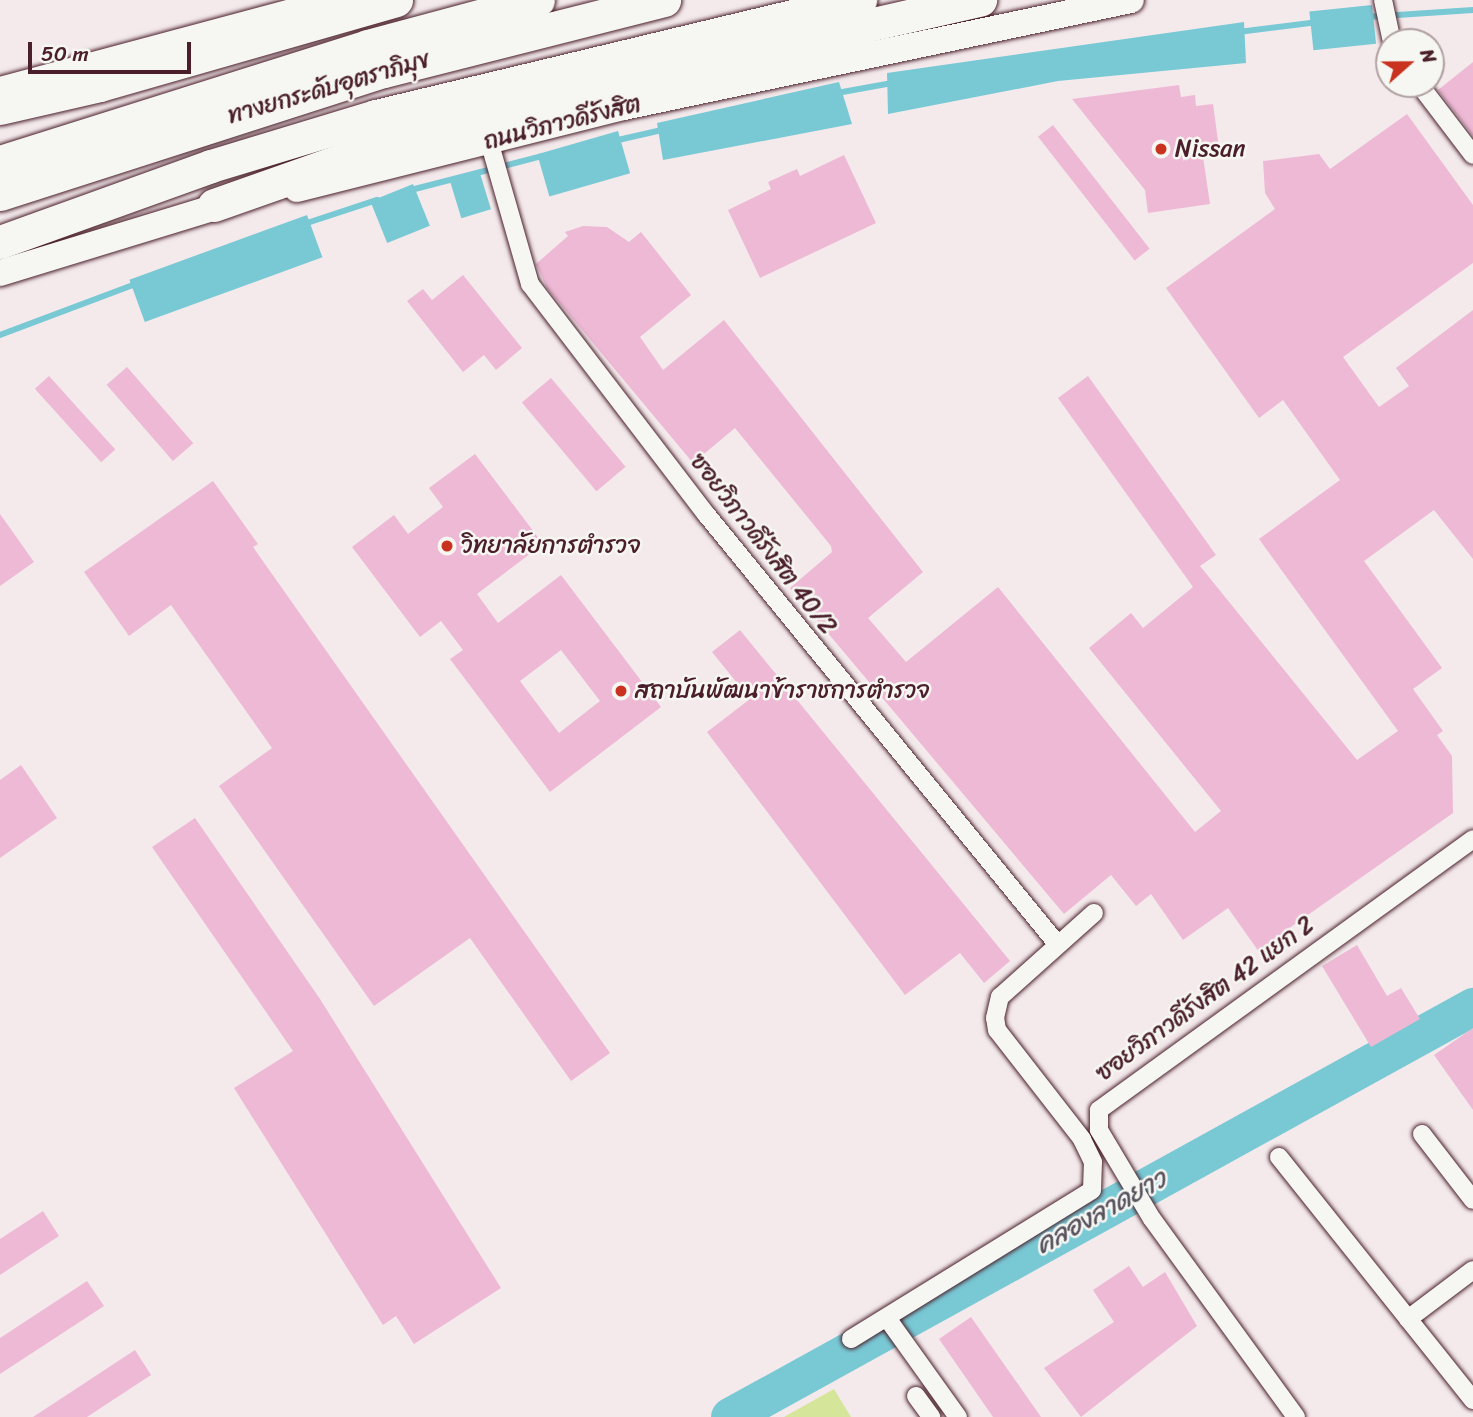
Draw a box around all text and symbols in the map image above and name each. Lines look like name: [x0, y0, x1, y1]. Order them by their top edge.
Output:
scale bar: [32, 28, 194, 72]
north arrow: [1375, 28, 1445, 98]
text: 50 m: [41, 35, 89, 73]
text: N: [1410, 44, 1446, 68]
street label: ทางยกระดับอุตราภิมุข: [224, 45, 434, 131]
street label: ถนนวิภาวดีรังสิต: [481, 90, 643, 156]
place label: Nissan: [1175, 135, 1245, 163]
marker: Nissan: [1153, 141, 1169, 157]
street label: ซอยวิภาวดีรังสิต 40/2: [683, 448, 843, 640]
place label: วิทยาลัยการตำรวจ: [461, 532, 641, 560]
marker: วิทยาลัยการตำรวจ: [439, 538, 455, 554]
place label: สถาบันพัฒนาข้าราชการตำรวจ: [635, 677, 930, 705]
marker: สถาบันพัฒนาข้าราชการตำรวจ: [613, 683, 629, 699]
street label: ซอยวิภาวดีรังสิต 42 แยก 2: [1090, 910, 1320, 1088]
water label: คลองลาดยาว: [1030, 1163, 1172, 1261]

